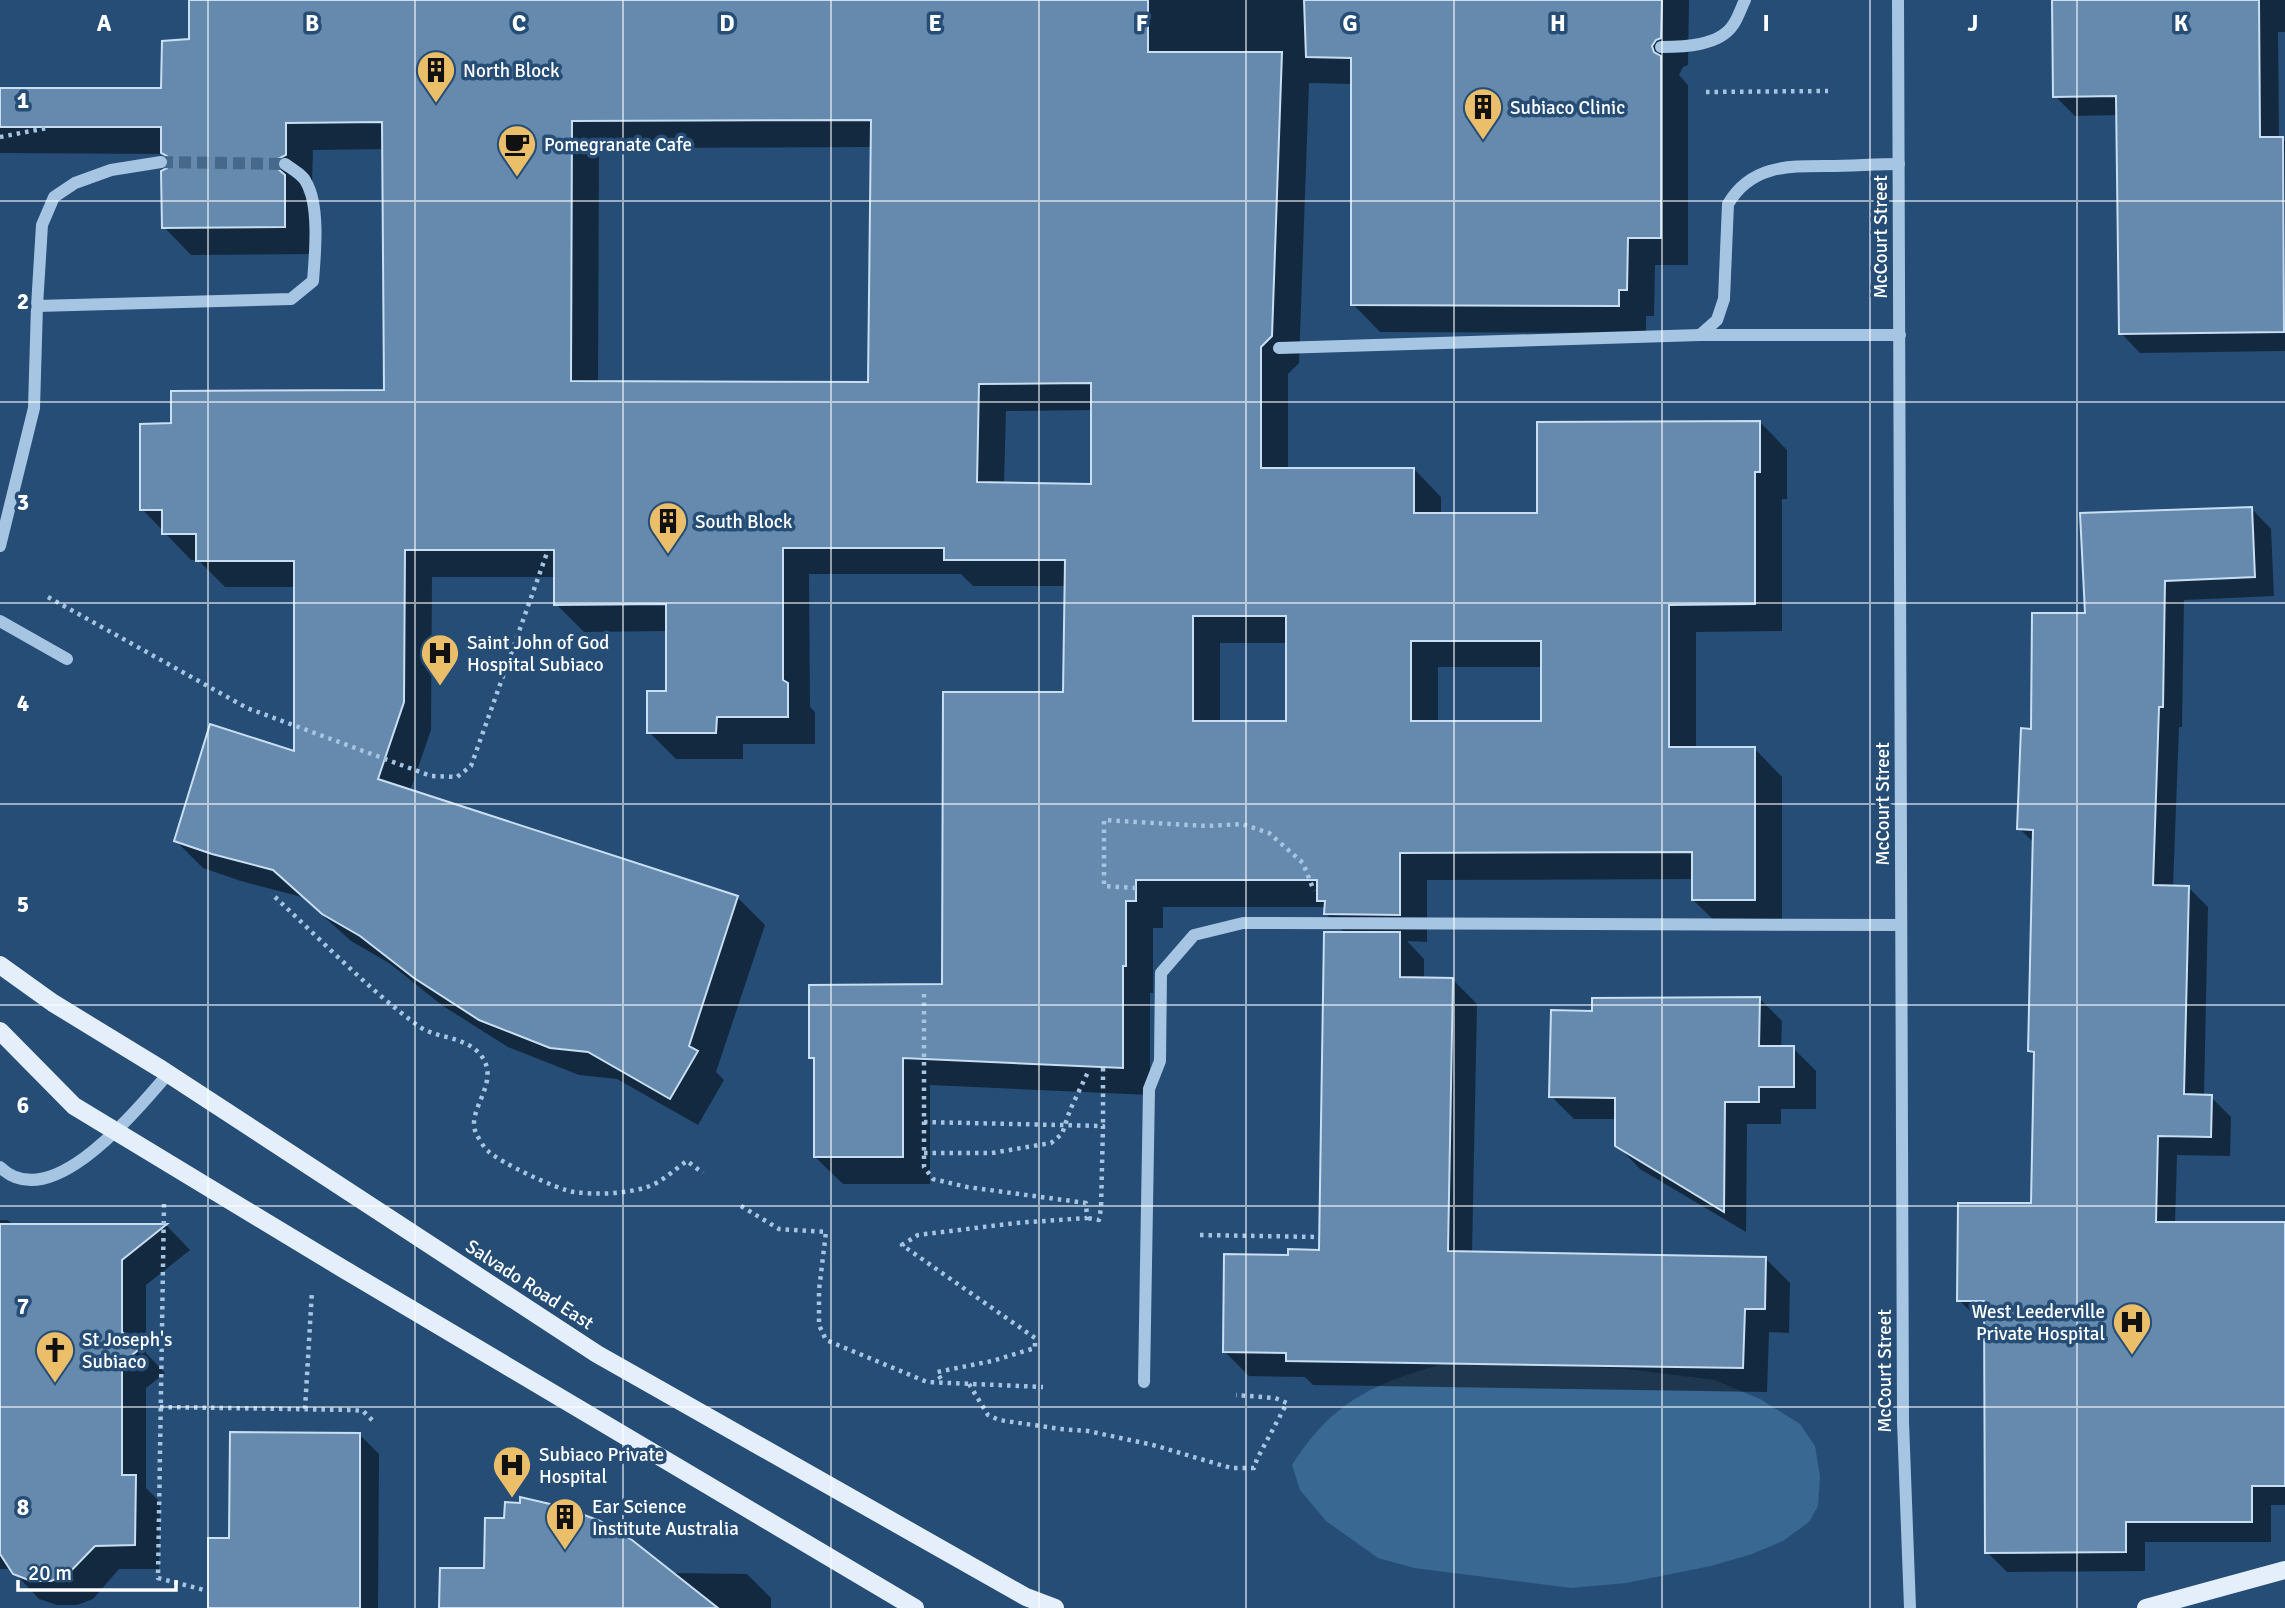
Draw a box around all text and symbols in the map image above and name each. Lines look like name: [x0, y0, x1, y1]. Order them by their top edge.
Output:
text: A: [97, 9, 112, 38]
text: B: [305, 9, 319, 38]
text: C: [512, 9, 526, 38]
text: D: [719, 9, 735, 38]
text: E: [928, 9, 942, 38]
text: F: [1136, 9, 1148, 38]
text: G: [1342, 9, 1358, 38]
text: H: [1550, 9, 1566, 38]
text: I: [1762, 9, 1770, 38]
text: J: [1968, 9, 1978, 38]
text: K: [2174, 9, 2189, 38]
building icon: North Block: [415, 49, 457, 104]
place label: North Block: [463, 59, 560, 83]
text: 1: [17, 86, 29, 115]
building icon: Subiaco Clinic: [1462, 86, 1504, 141]
place label: Subiaco Clinic: [1510, 96, 1625, 120]
cafe icon: Pomegranate Cafe: [496, 123, 538, 178]
place label: Pomegranate Cafe: [544, 133, 692, 157]
street label: McCourt Street: [1869, 175, 1893, 299]
text: 2: [17, 287, 29, 316]
text: 3: [17, 488, 29, 517]
building icon: South Block: [647, 500, 689, 555]
place label: South Block: [695, 510, 793, 534]
place label: Saint John of God Hospital Subiaco: [467, 631, 609, 677]
hospital icon: Saint John of God Hospital Subiaco: [419, 632, 461, 687]
text: 4: [17, 689, 29, 718]
street label: McCourt Street: [1871, 742, 1895, 866]
text: 5: [17, 890, 29, 919]
text: 6: [17, 1091, 29, 1120]
street label: Salvado Road East: [461, 1234, 598, 1335]
text: 7: [17, 1292, 29, 1321]
place label: West Leederville Private Hospital: [1972, 1300, 2105, 1346]
hospital icon: West Leederville Private Hospital: [2111, 1301, 2153, 1356]
street label: McCourt Street: [1873, 1309, 1897, 1433]
place label: St Joseph's Subiaco: [82, 1328, 172, 1374]
church icon: St Joseph's Subiaco: [34, 1329, 76, 1384]
place label: Subiaco Private Hospital: [539, 1443, 664, 1489]
hospital icon: Subiaco Private Hospital: [491, 1444, 533, 1499]
text: 8: [17, 1493, 29, 1522]
place label: Ear Science Institute Australia: [592, 1495, 739, 1541]
building icon: Ear Science Institute Australia: [544, 1496, 586, 1551]
scale bar: [18, 1548, 175, 1592]
text: 20 m: [28, 1560, 72, 1586]

